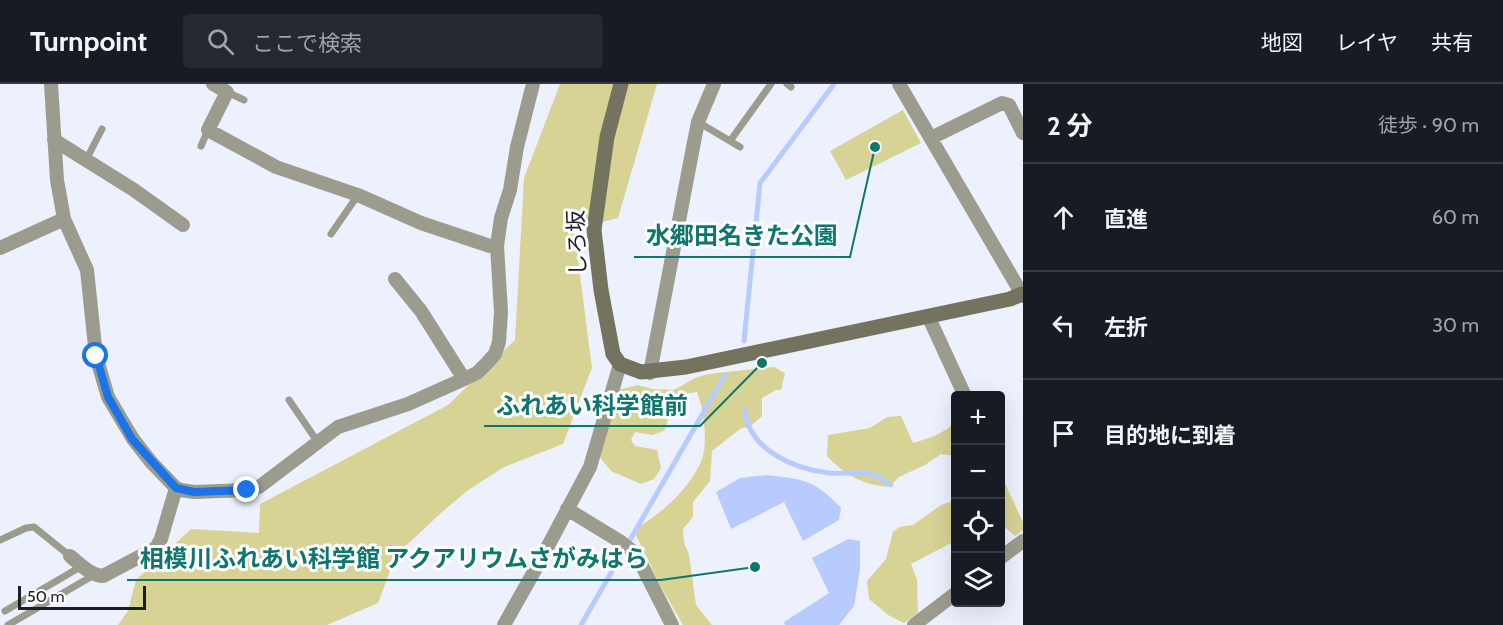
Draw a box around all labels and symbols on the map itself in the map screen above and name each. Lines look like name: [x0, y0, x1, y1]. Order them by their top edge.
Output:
street label: しろ坂: [562, 210, 592, 276]
callout: 水郷田名きた公園: [634, 215, 850, 257]
text: 水郷田名きた公園: [646, 221, 838, 250]
route start: [82, 342, 108, 368]
callout: ふれあい科学館前: [484, 384, 700, 426]
text: ふれあい科学館前: [496, 391, 688, 420]
route end: [233, 476, 259, 502]
callout: 相模川ふれあい科学館 アクアリウムさがみはら: [127, 538, 661, 580]
text: 相模川ふれあい科学館 アクアリウムさがみはら: [140, 544, 648, 573]
scale bar: [18, 583, 146, 610]

